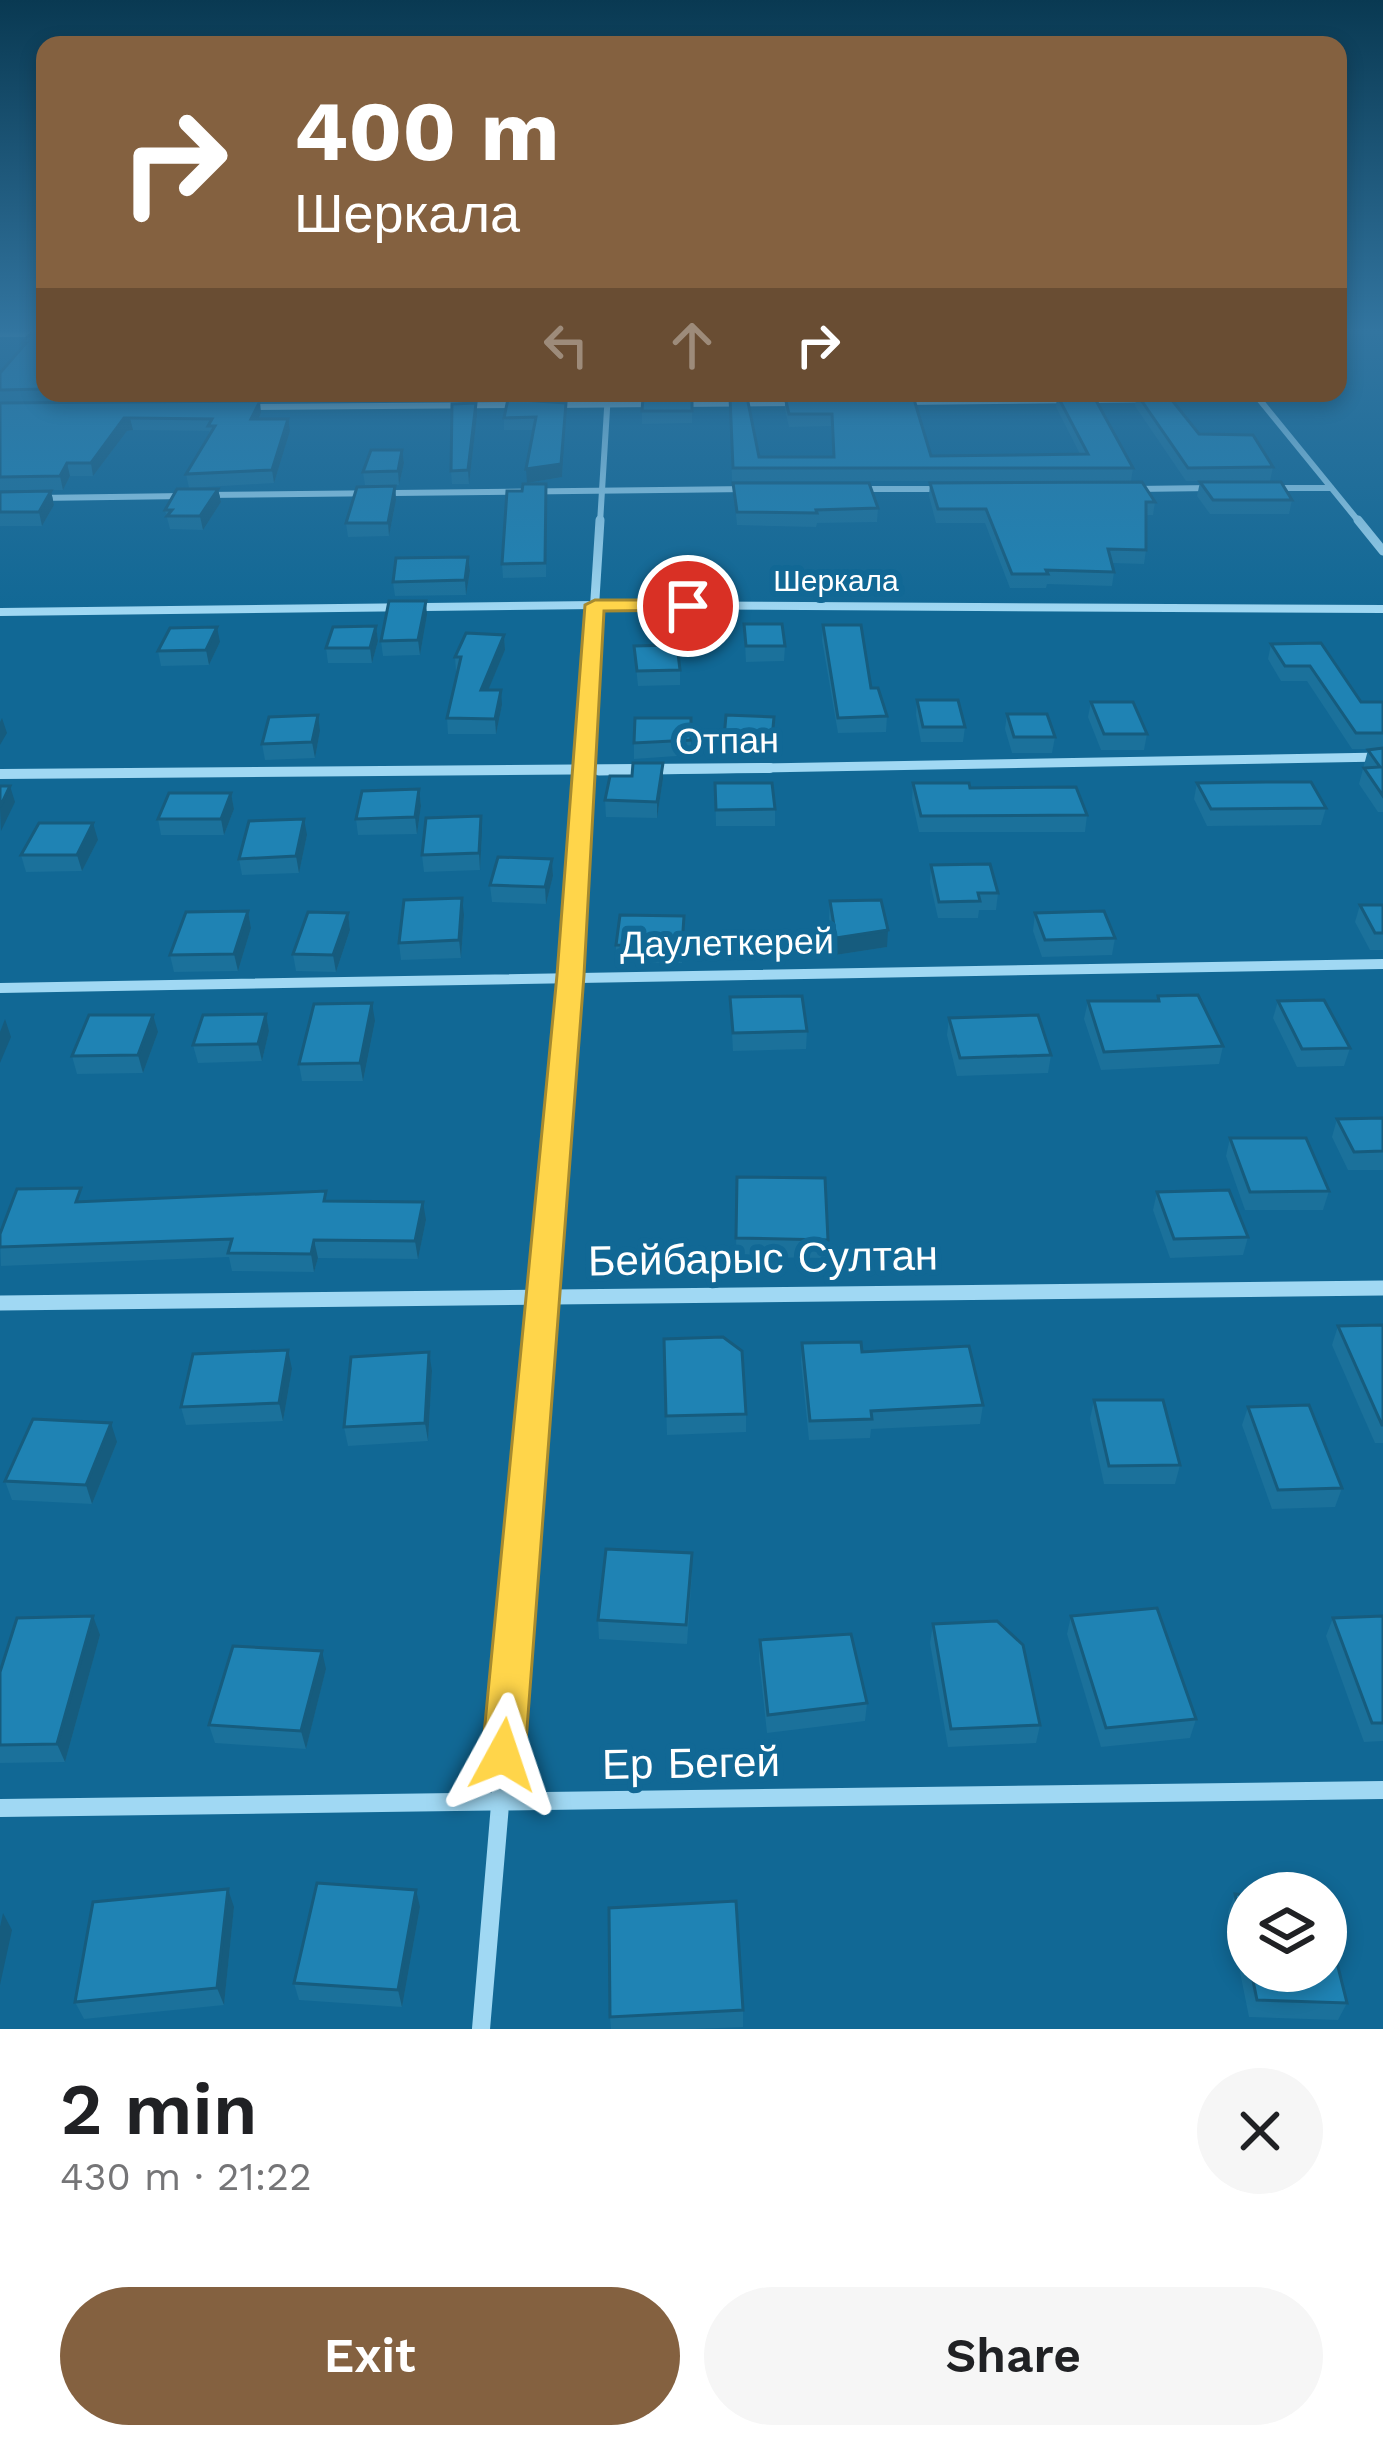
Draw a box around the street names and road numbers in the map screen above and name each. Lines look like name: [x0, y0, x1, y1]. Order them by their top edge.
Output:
street label: Шеркала: [773, 563, 899, 598]
street label: Отпан: [675, 719, 779, 763]
street label: Даулеткерей: [620, 920, 834, 966]
street label: Бейбарыс Султан: [588, 1230, 938, 1286]
street label: Ер Бегей: [602, 1737, 780, 1789]

